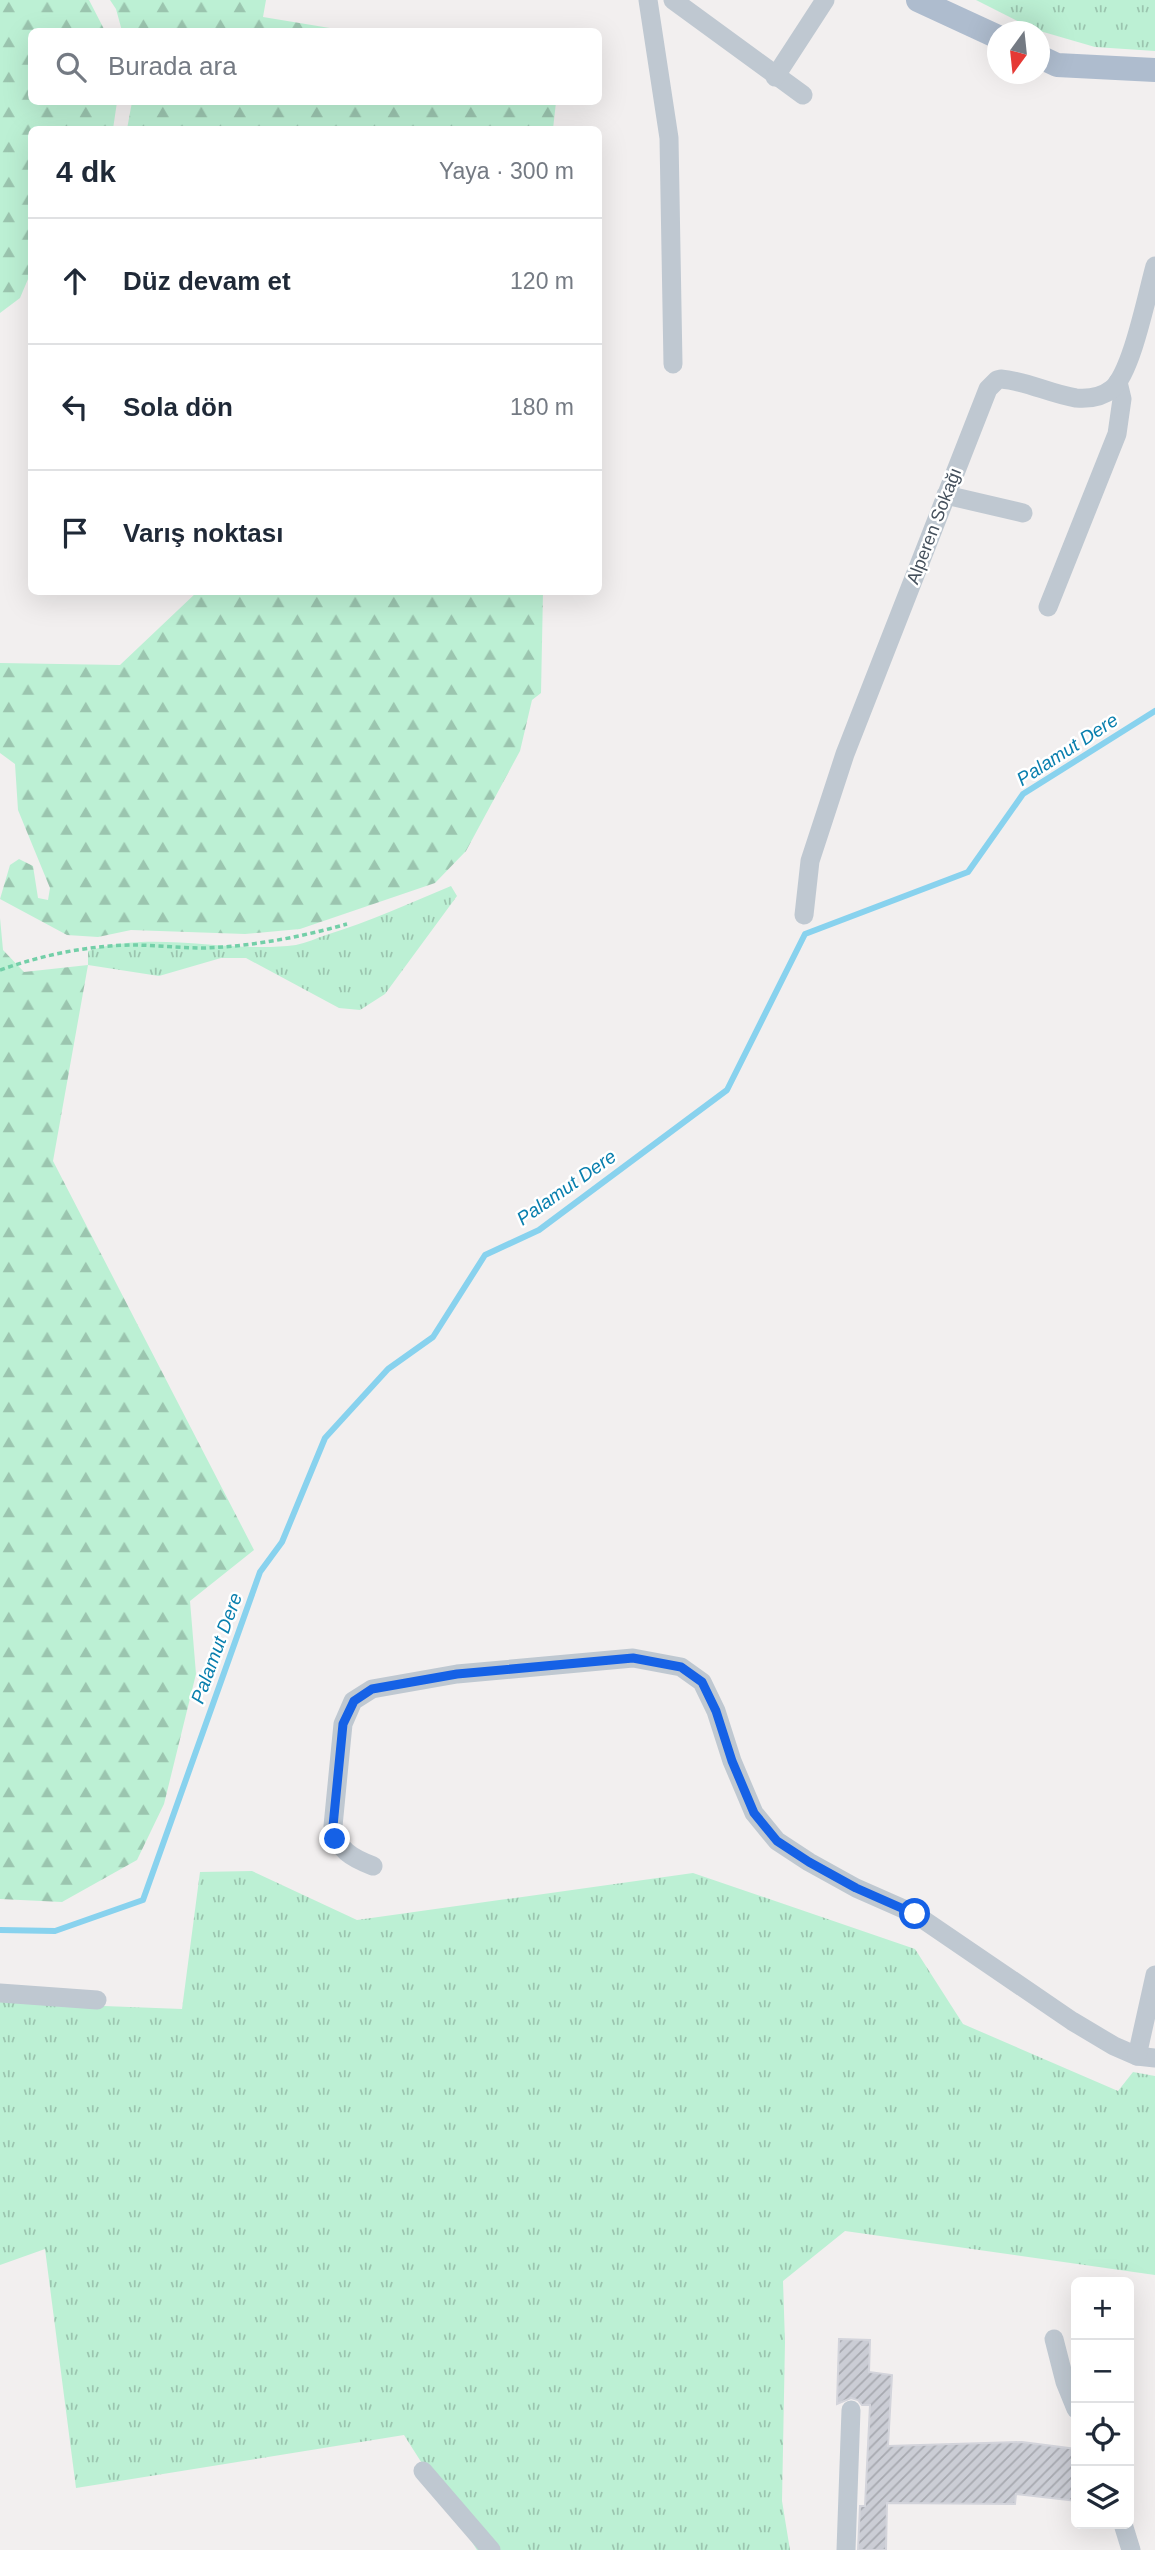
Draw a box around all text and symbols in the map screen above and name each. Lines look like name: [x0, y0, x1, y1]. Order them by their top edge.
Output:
north arrow: [987, 21, 1050, 84]
search box: [28, 28, 602, 105]
icon: search: [52, 48, 90, 86]
text: Burada ara: [108, 51, 237, 81]
text: 4 dk: [56, 155, 116, 188]
text: Yaya · 300 m: [439, 158, 574, 184]
icon: ahead: [56, 262, 94, 300]
text: Düz devam et: [123, 266, 291, 296]
text: 120 m: [510, 268, 574, 294]
icon: left: [56, 388, 94, 426]
text: Sola dön: [123, 392, 233, 422]
text: 180 m: [510, 394, 574, 420]
street label: Alperen Sokağı: [903, 465, 965, 587]
icon: arrive: [56, 514, 94, 552]
text: Varış noktası: [123, 518, 283, 548]
water label: Palamut Dere: [1013, 709, 1122, 790]
water label: Palamut Dere: [513, 1145, 620, 1229]
water label: Palamut Dere: [187, 1590, 246, 1706]
route end: [319, 1823, 350, 1854]
route start: [899, 1898, 930, 1929]
map controls: [1071, 2277, 1134, 2529]
button: +: [1071, 2277, 1134, 2340]
button: −: [1071, 2340, 1134, 2403]
button: locate: [1071, 2403, 1134, 2466]
button: layers: [1071, 2466, 1134, 2529]

